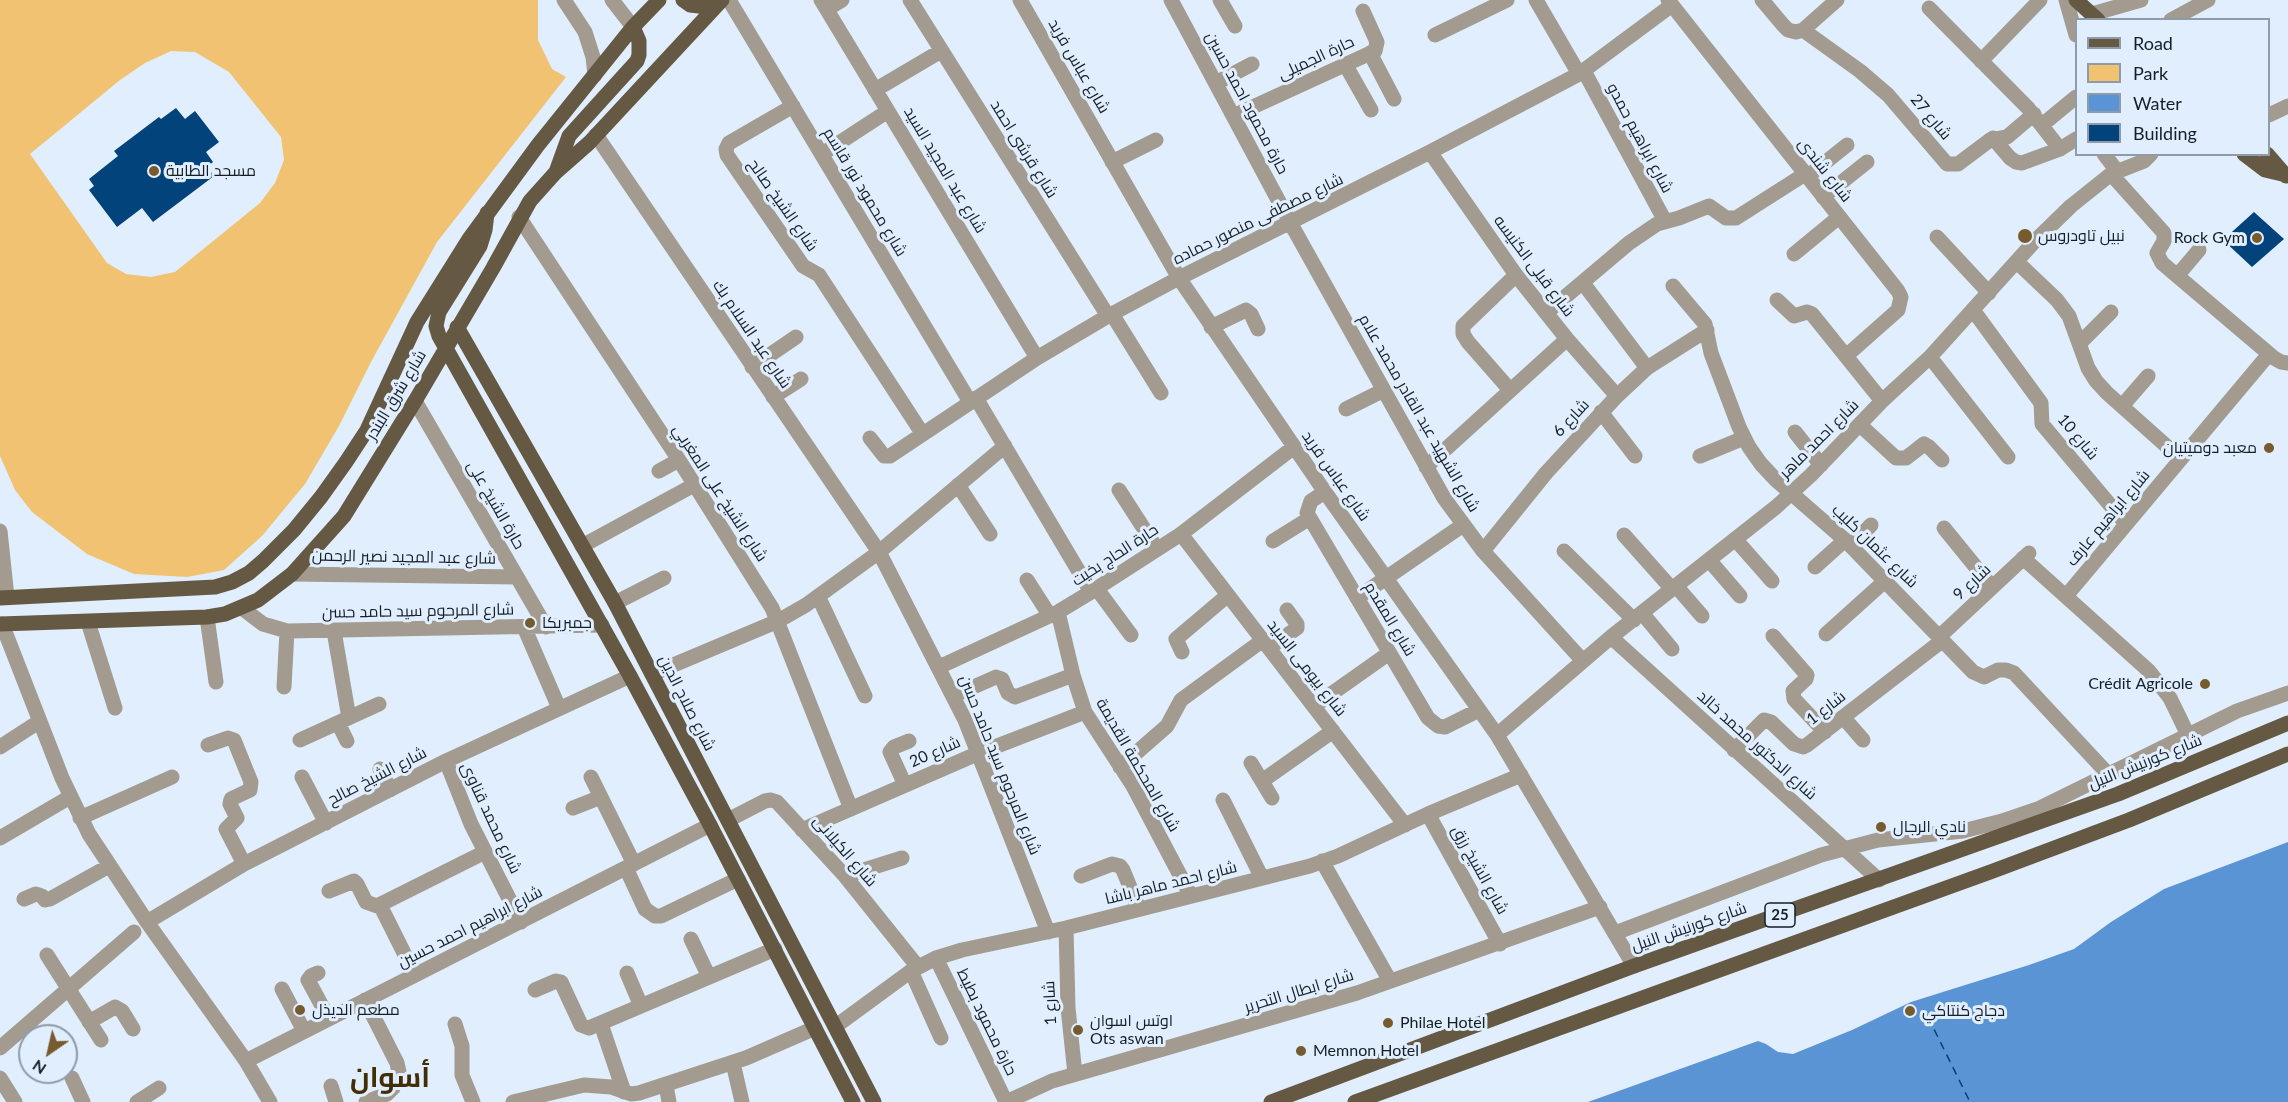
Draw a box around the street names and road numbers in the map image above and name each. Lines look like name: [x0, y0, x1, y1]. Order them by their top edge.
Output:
street label: شارع عباس فريد: [1044, 15, 1114, 117]
street label: حارة محمود احمد حسين: [1201, 29, 1293, 177]
street label: حارة الجميلى: [1275, 32, 1357, 84]
street label: شارع ابراهيم حمدو: [1603, 80, 1677, 196]
street label: شارع 27: [1906, 90, 1956, 144]
street label: شارع قرشى احمد: [986, 96, 1062, 202]
street label: شارع عبد المجيد السيد: [900, 103, 990, 237]
street label: شارع محمود نور قاسم: [819, 124, 911, 260]
street label: شارع شندى: [1794, 134, 1856, 206]
street label: شارع الشيخ صالح: [744, 155, 822, 255]
street label: شارع مصطفى منصور حماده: [1170, 169, 1346, 269]
street label: شارع قبلى الكنيسه: [1490, 211, 1578, 321]
street label: شارع عبد السلام بك: [709, 276, 795, 392]
street label: شارع الشهيد عبد القادر محمد علام: [1354, 311, 1484, 515]
street label: شارع شرق البندر: [362, 346, 430, 444]
street label: شارع 6: [1549, 395, 1593, 441]
street label: شارع احمد ماهر: [1775, 395, 1863, 483]
street label: شارع 10: [2053, 410, 2103, 464]
street label: شارع الشيخ على المغربي: [668, 421, 772, 565]
street label: شارع عباس فريد: [1298, 427, 1374, 525]
street label: حارة الشيخ على: [463, 457, 529, 553]
street label: شارع ابراهيم عارف: [2062, 466, 2154, 570]
street label: شارع عثمان كليب: [1828, 500, 1922, 592]
street label: حارة الحاج بخيت: [1068, 520, 1162, 590]
street label: شارع عبد المجيد نصير الرحمن: [312, 546, 496, 568]
street label: شارع 9: [1949, 560, 1995, 604]
street label: شارع المقدم: [1360, 578, 1420, 660]
street label: شارع المرحوم سيد حامد حسن: [322, 600, 514, 622]
street label: شارع بيومى السيد: [1263, 616, 1351, 720]
street label: شارع صلاح الدين: [655, 652, 719, 754]
street label: شارع المرحوم سيد حامد حسن: [955, 672, 1045, 858]
street label: شارع الدكتور محمد خالد: [1693, 686, 1821, 804]
street label: شارع 1: [1803, 687, 1849, 729]
street label: شارع المحكمة القديمة: [1092, 695, 1184, 835]
street label: شارع كورنيش النيل: [2085, 730, 2205, 794]
street label: شارع 20: [907, 732, 963, 772]
street label: شارع الشيخ صالح: [324, 743, 430, 809]
street label: شارع محمد قناوى: [457, 759, 525, 877]
street label: شارع الكيلانى: [809, 811, 881, 891]
street label: شارع الشيخ رزق: [1448, 822, 1512, 918]
street label: شارع احمد ماهر باشا: [1103, 857, 1239, 909]
street label: شارع ابراهيم احمد حسين: [394, 882, 546, 972]
street label: شارع كورنيش النيل: [1629, 898, 1749, 956]
road number: 25: [1765, 903, 1795, 927]
street label: حارة محمود بطيط: [953, 965, 1021, 1079]
street label: شارع ابطال التحرير: [1242, 965, 1356, 1017]
street label: شارع 1: [1039, 980, 1061, 1026]

